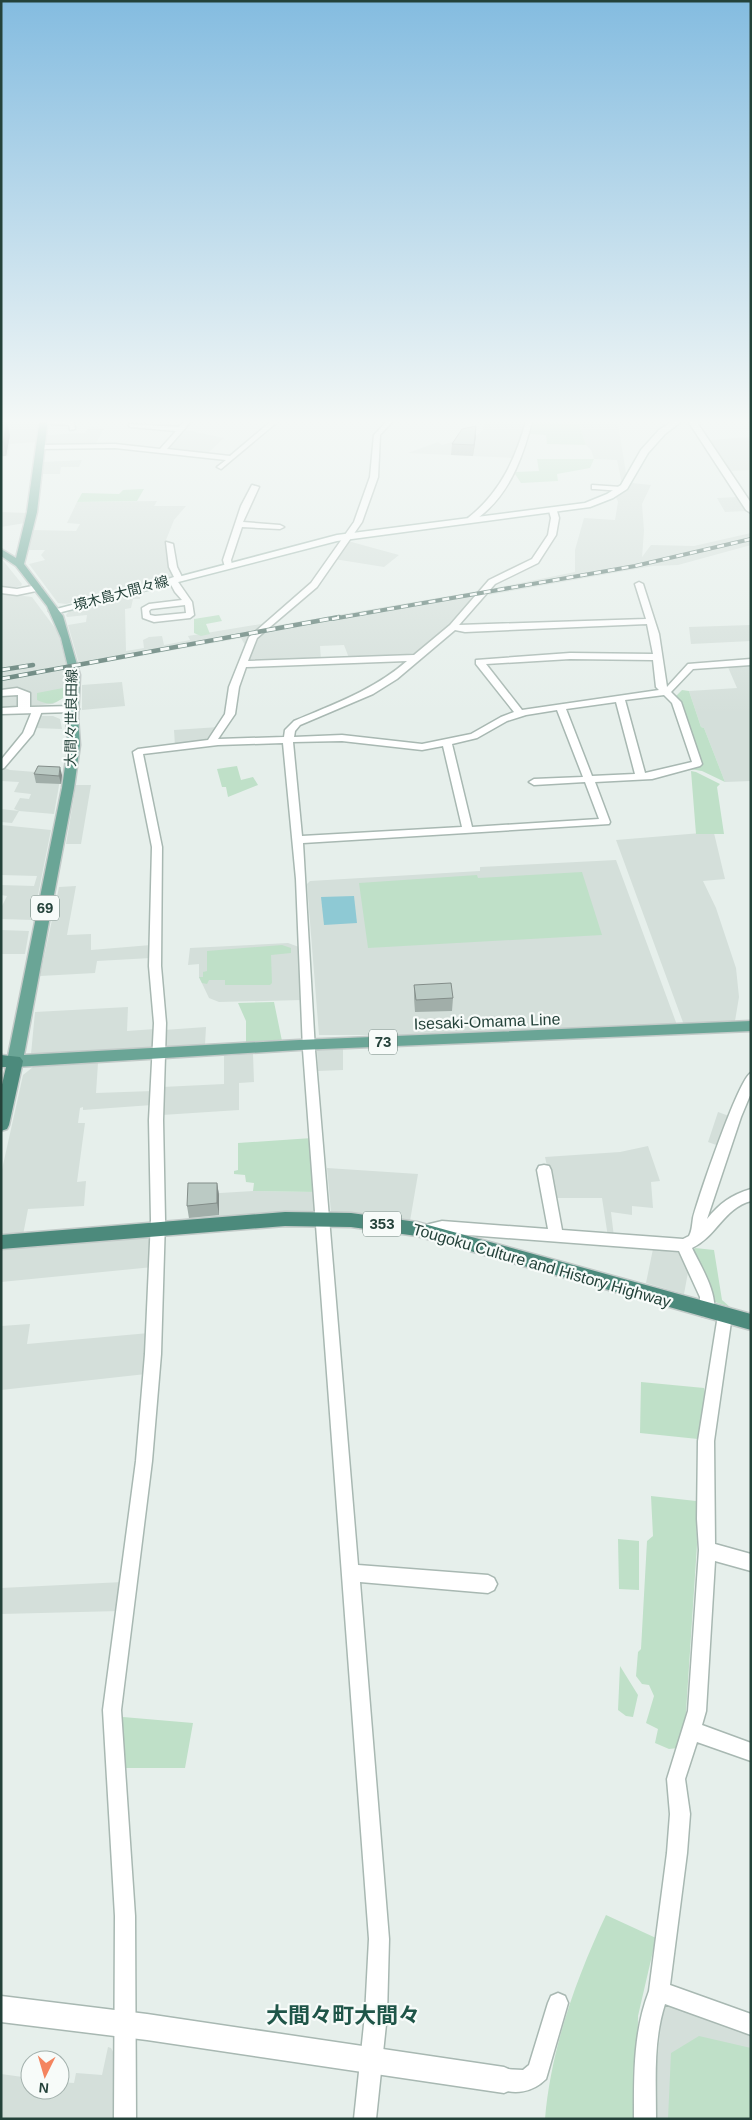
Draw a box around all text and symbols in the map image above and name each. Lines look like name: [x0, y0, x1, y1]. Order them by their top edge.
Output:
street label: 境木島大間々線: [72, 573, 170, 613]
street label: 大間々世良田線: [62, 669, 80, 767]
road number: 69: [31, 896, 59, 920]
street label: Isesaki-Omama Line: [413, 1010, 561, 1033]
road number: 73: [369, 1030, 397, 1054]
road number: 353: [363, 1212, 401, 1236]
street label: Tougoku Culture and History Highway: [411, 1220, 673, 1311]
district label: 大間々町大間々: [266, 2003, 420, 2028]
north arrow: [20, 2050, 70, 2100]
text: N: [38, 2080, 50, 2096]

